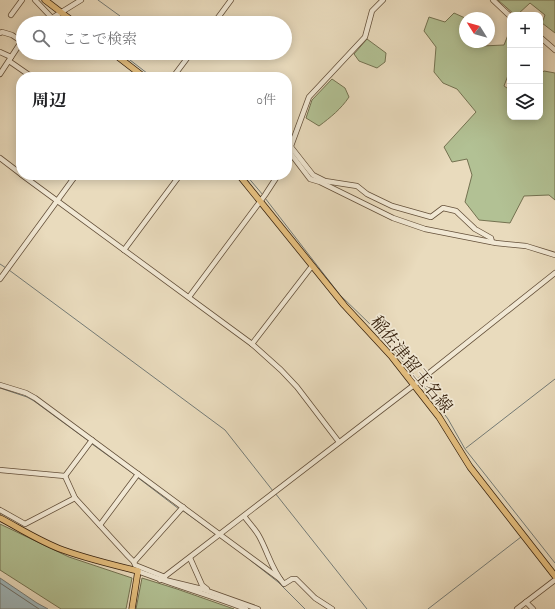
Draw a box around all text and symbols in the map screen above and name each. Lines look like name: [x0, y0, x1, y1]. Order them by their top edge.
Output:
north arrow: [459, 12, 495, 48]
map controls: [507, 12, 543, 120]
button: +: [507, 12, 543, 48]
search box: [16, 16, 292, 60]
icon: search: [30, 27, 52, 49]
text: ここで検索: [62, 30, 137, 49]
button: −: [507, 48, 543, 84]
button: layers: [507, 84, 543, 120]
text: 周辺: [32, 90, 66, 111]
text: 0件: [256, 92, 276, 108]
street label: 稲佐津留玉名線: [366, 311, 457, 417]

